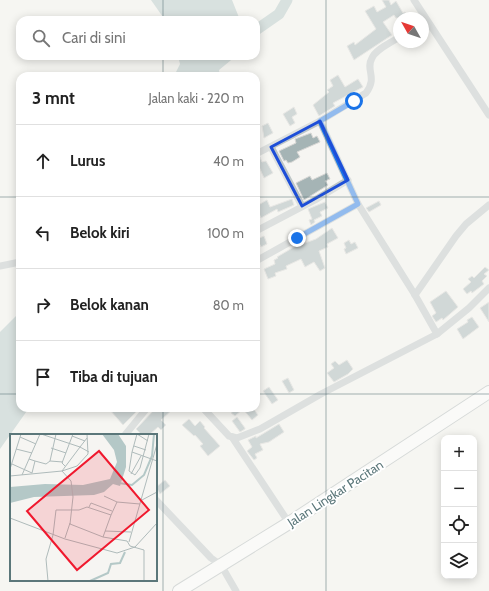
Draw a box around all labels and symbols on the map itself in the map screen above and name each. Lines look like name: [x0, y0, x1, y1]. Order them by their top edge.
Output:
north arrow: [393, 12, 429, 48]
route start: [345, 92, 363, 110]
route end: [288, 229, 306, 247]
inset map: [10, 434, 157, 581]
street label: Jalan Lingkar Pacitan: [283, 456, 386, 530]

